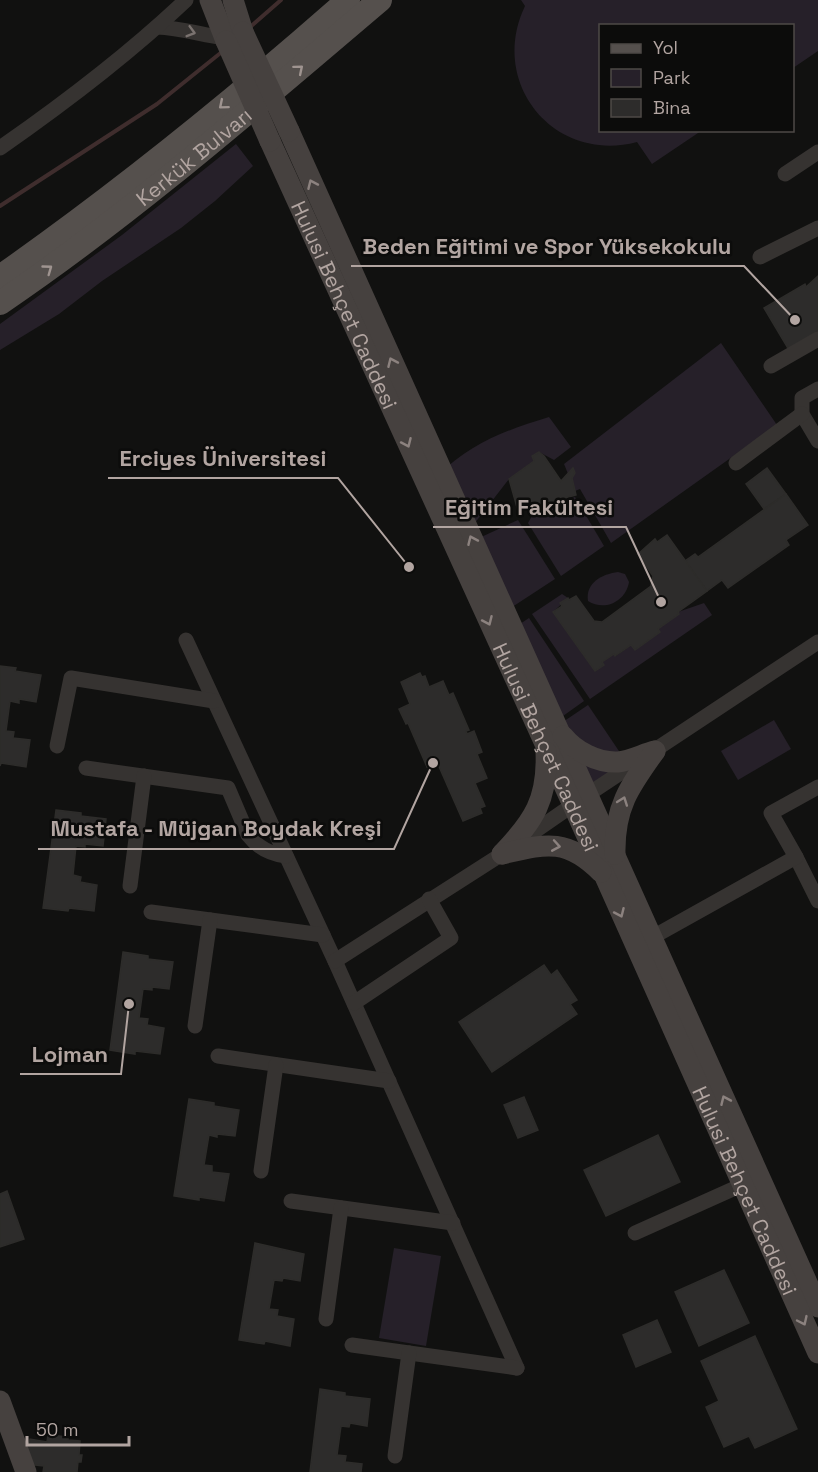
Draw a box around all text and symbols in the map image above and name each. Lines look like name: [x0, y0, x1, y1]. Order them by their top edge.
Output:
legend: [599, 24, 794, 132]
one-way arrow: [186, 25, 196, 37]
text: Yol: [653, 36, 678, 59]
one-way arrow: [292, 65, 303, 76]
text: Park: [653, 66, 691, 89]
text: Bina: [653, 96, 691, 119]
one-way arrow: [219, 98, 230, 109]
street label: Kerkük Bulvarı: [130, 101, 257, 212]
one-way arrow: [307, 179, 319, 190]
street label: Hulusi Behçet Caddesi: [285, 196, 404, 413]
callout: Beden Eğitimi ve Spor Yüksekokulu: [351, 226, 744, 266]
text: Beden Eğitimi ve Spor Yüksekokulu: [363, 232, 731, 260]
one-way arrow: [41, 265, 52, 276]
one-way arrow: [387, 357, 399, 368]
one-way arrow: [400, 437, 412, 448]
callout: Erciyes Üniversitesi: [108, 438, 338, 478]
text: Erciyes Üniversitesi: [120, 444, 326, 472]
callout: Eğitim Fakültesi: [433, 487, 626, 527]
text: Eğitim Fakültesi: [445, 493, 613, 521]
one-way arrow: [468, 535, 480, 546]
one-way arrow: [480, 614, 492, 625]
street label: Hulusi Behçet Caddesi: [487, 638, 605, 855]
one-way arrow: [616, 796, 629, 806]
callout: Mustafa - Müjgan Boydak Kreşi: [38, 809, 394, 849]
text: Mustafa - Müjgan Boydak Kreşi: [50, 814, 382, 842]
one-way arrow: [551, 840, 560, 852]
one-way arrow: [612, 907, 624, 918]
callout: Lojman: [20, 1034, 121, 1074]
text: Lojman: [32, 1040, 108, 1068]
street label: Hulusi Behçet Caddesi: [687, 1082, 804, 1299]
one-way arrow: [720, 1096, 732, 1107]
one-way arrow: [796, 1314, 808, 1325]
scale bar: [27, 1409, 129, 1447]
text: 50 m: [36, 1418, 78, 1441]

